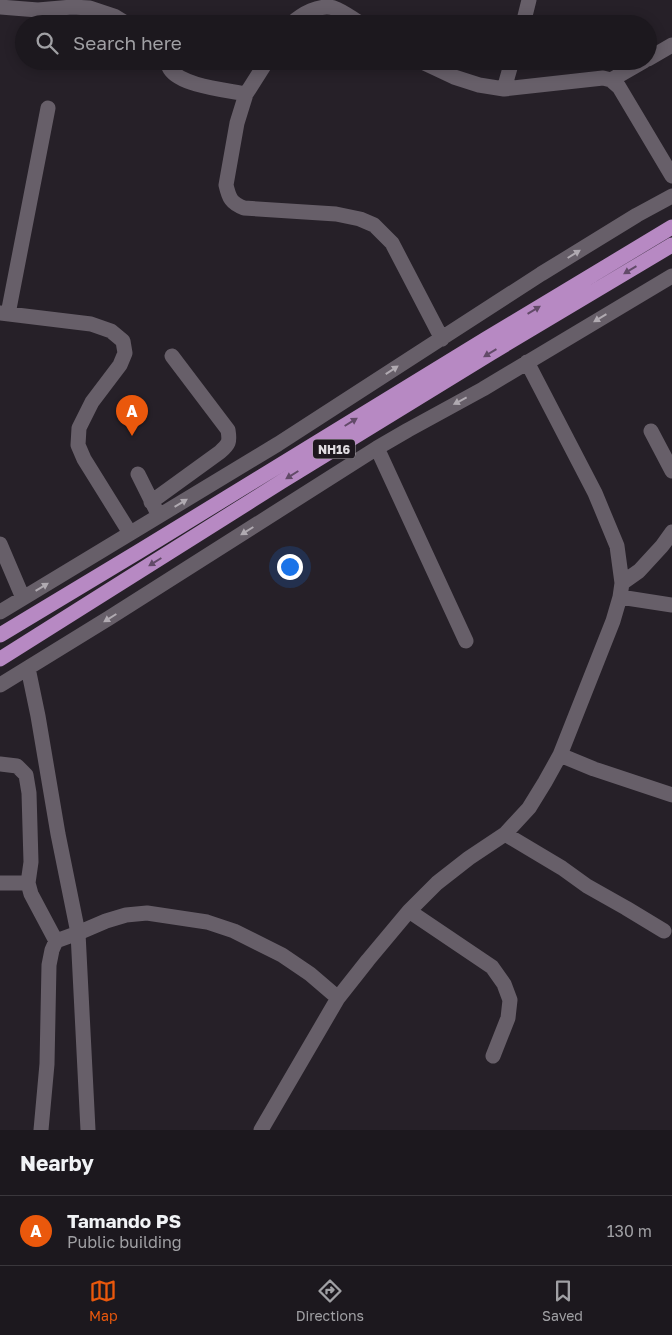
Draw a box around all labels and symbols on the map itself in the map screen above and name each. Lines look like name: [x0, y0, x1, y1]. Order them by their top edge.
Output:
one-way arrow: [567, 249, 580, 259]
one-way arrow: [623, 265, 637, 274]
one-way arrow: [528, 305, 541, 314]
one-way arrow: [593, 314, 606, 323]
one-way arrow: [484, 349, 497, 358]
one-way arrow: [386, 365, 399, 374]
pin: A: [116, 395, 148, 436]
one-way arrow: [453, 397, 468, 405]
one-way arrow: [344, 417, 357, 426]
road number: NH16: [313, 439, 355, 458]
one-way arrow: [286, 470, 299, 479]
one-way arrow: [174, 498, 187, 507]
one-way arrow: [240, 526, 253, 535]
your location: [277, 554, 303, 580]
one-way arrow: [148, 557, 162, 566]
one-way arrow: [35, 582, 48, 591]
one-way arrow: [103, 613, 116, 622]

